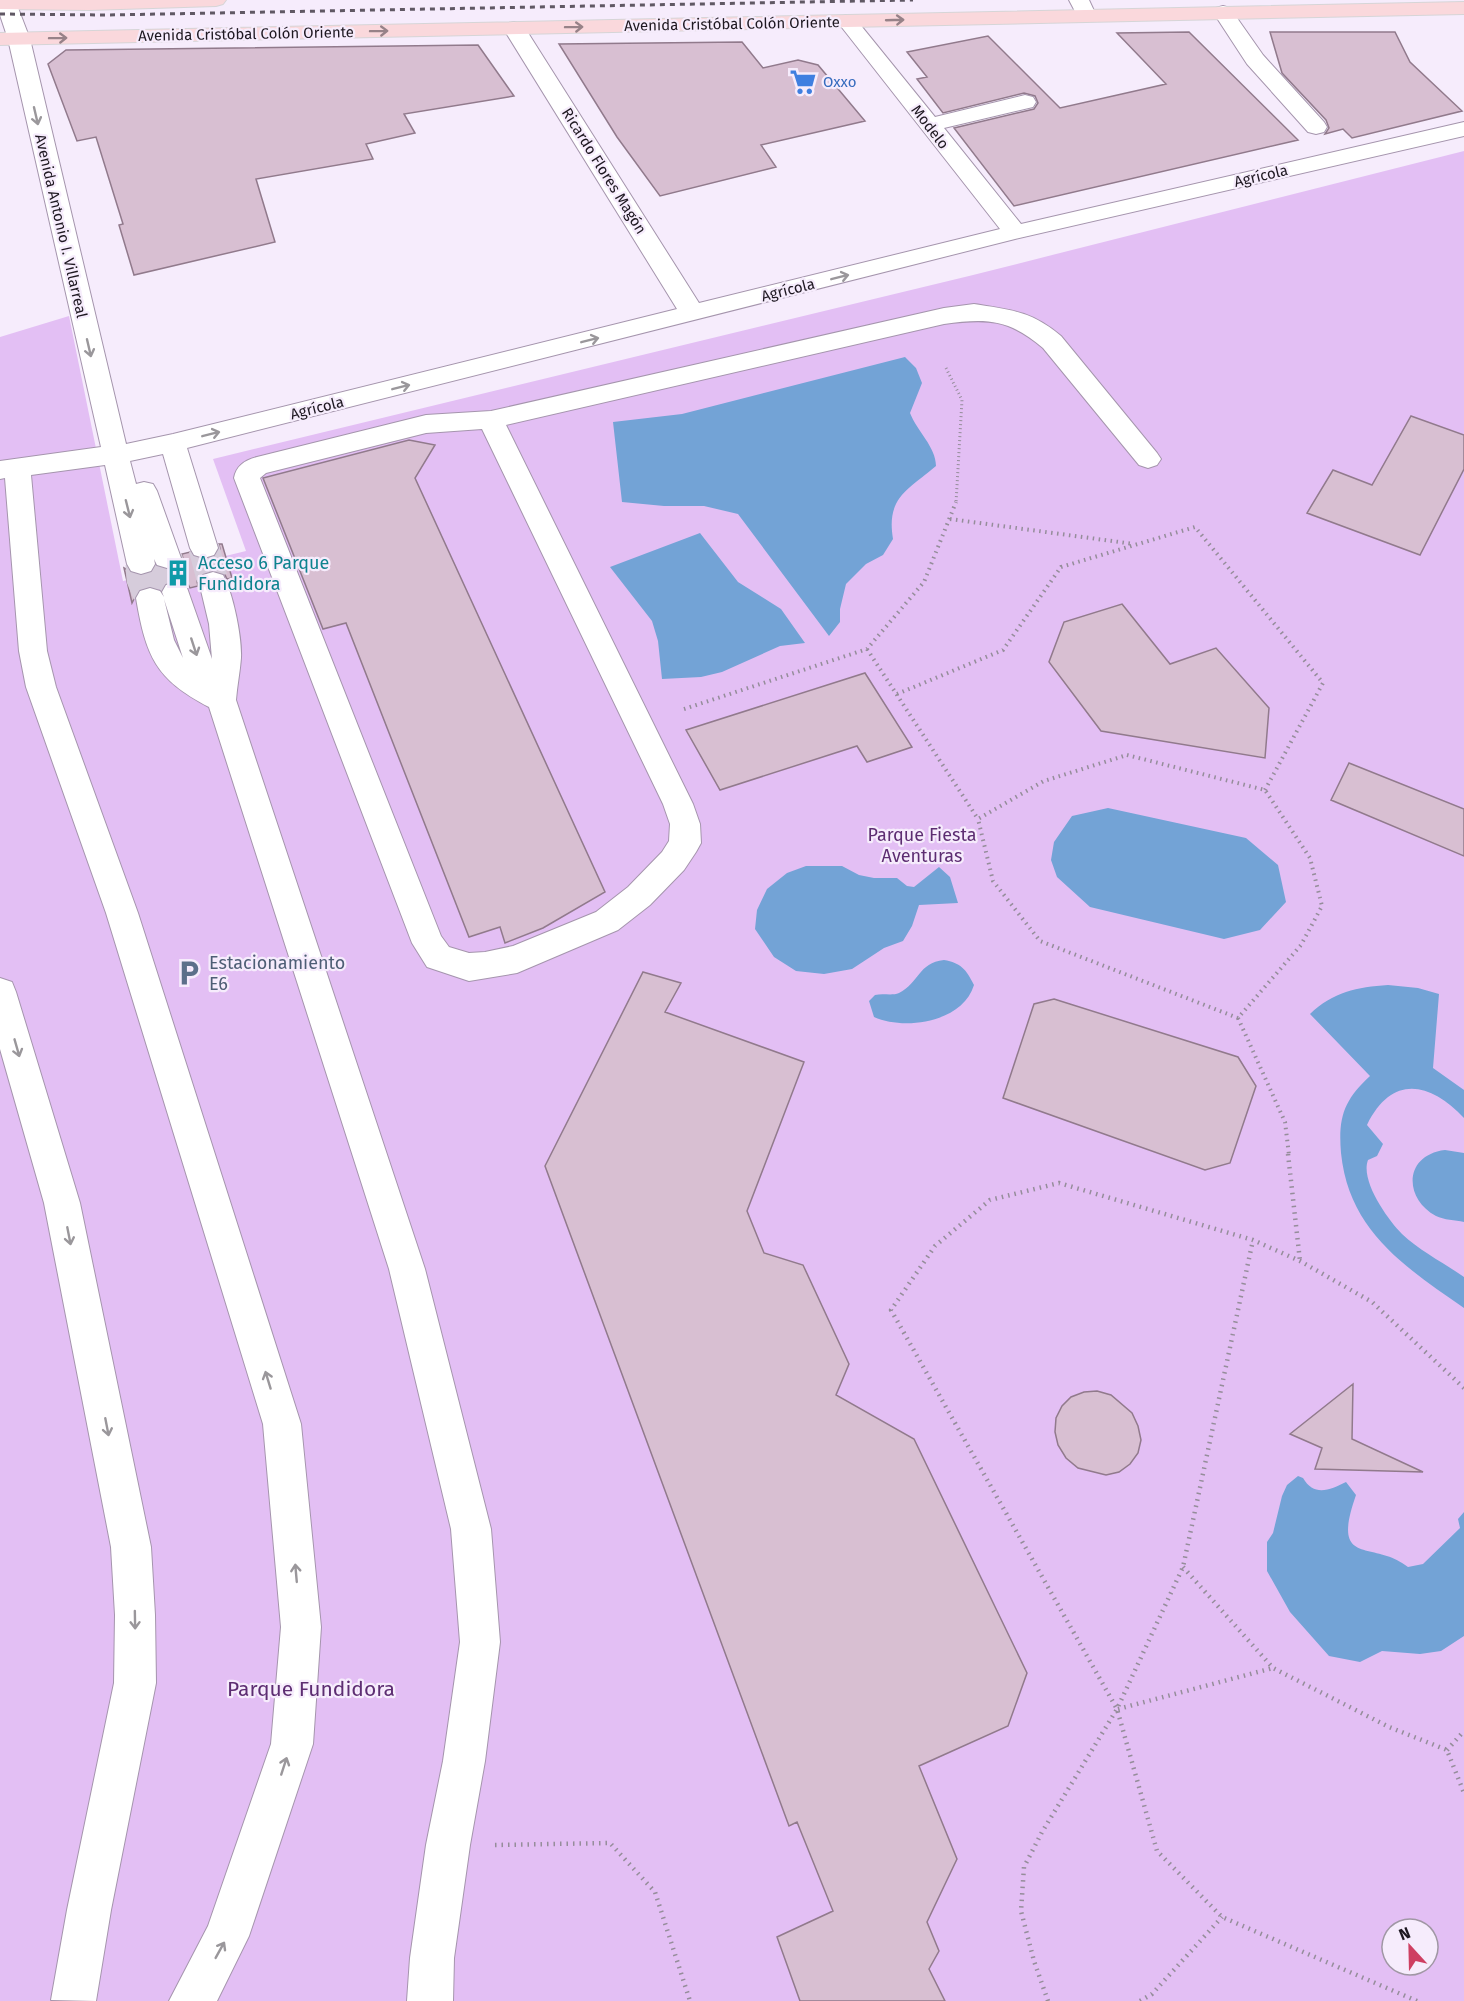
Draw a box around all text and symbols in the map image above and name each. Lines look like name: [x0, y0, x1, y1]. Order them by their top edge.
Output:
street label: Avenida Cristóbal Colón Oriente: [624, 13, 840, 35]
one-way arrow: [885, 14, 905, 25]
one-way arrow: [564, 21, 584, 33]
street label: Avenida Cristóbal Colón Oriente: [138, 23, 354, 45]
one-way arrow: [369, 25, 389, 37]
one-way arrow: [48, 32, 68, 44]
supermarket icon: Oxxo: [788, 67, 818, 97]
place label: Oxxo: [823, 73, 856, 91]
street label: Modelo: [907, 102, 953, 152]
street label: Ricardo Flores Magón: [558, 105, 650, 237]
one-way arrow: [31, 107, 43, 126]
street label: Avenida Antonio I. Villarreal: [31, 132, 91, 320]
street label: Agrícola: [1232, 161, 1290, 191]
one-way arrow: [830, 270, 849, 282]
street label: Agrícola: [759, 275, 817, 305]
one-way arrow: [580, 334, 599, 346]
one-way arrow: [84, 337, 95, 357]
one-way arrow: [391, 381, 410, 393]
street label: Agrícola: [288, 393, 346, 423]
one-way arrow: [202, 427, 221, 439]
one-way arrow: [122, 499, 134, 518]
place label: Acceso 6 Parque Fundidora: [198, 552, 329, 595]
building icon: Acceso 6 Parque Fundidora: [163, 558, 193, 588]
one-way arrow: [189, 637, 200, 656]
park label: Parque Fiesta Aventuras: [867, 824, 977, 867]
place label: Estacionamiento E6: [209, 952, 345, 995]
parking icon: Estacionamiento E6: [174, 958, 204, 988]
one-way arrow: [12, 1038, 23, 1057]
one-way arrow: [64, 1226, 75, 1245]
one-way arrow: [262, 1371, 273, 1390]
one-way arrow: [102, 1417, 113, 1436]
one-way arrow: [290, 1563, 301, 1583]
one-way arrow: [129, 1609, 141, 1629]
park label: Parque Fundidora: [227, 1676, 395, 1702]
one-way arrow: [280, 1757, 291, 1776]
north arrow: [1380, 1917, 1440, 1977]
text: N: [1396, 1923, 1413, 1944]
one-way arrow: [214, 1942, 226, 1959]

